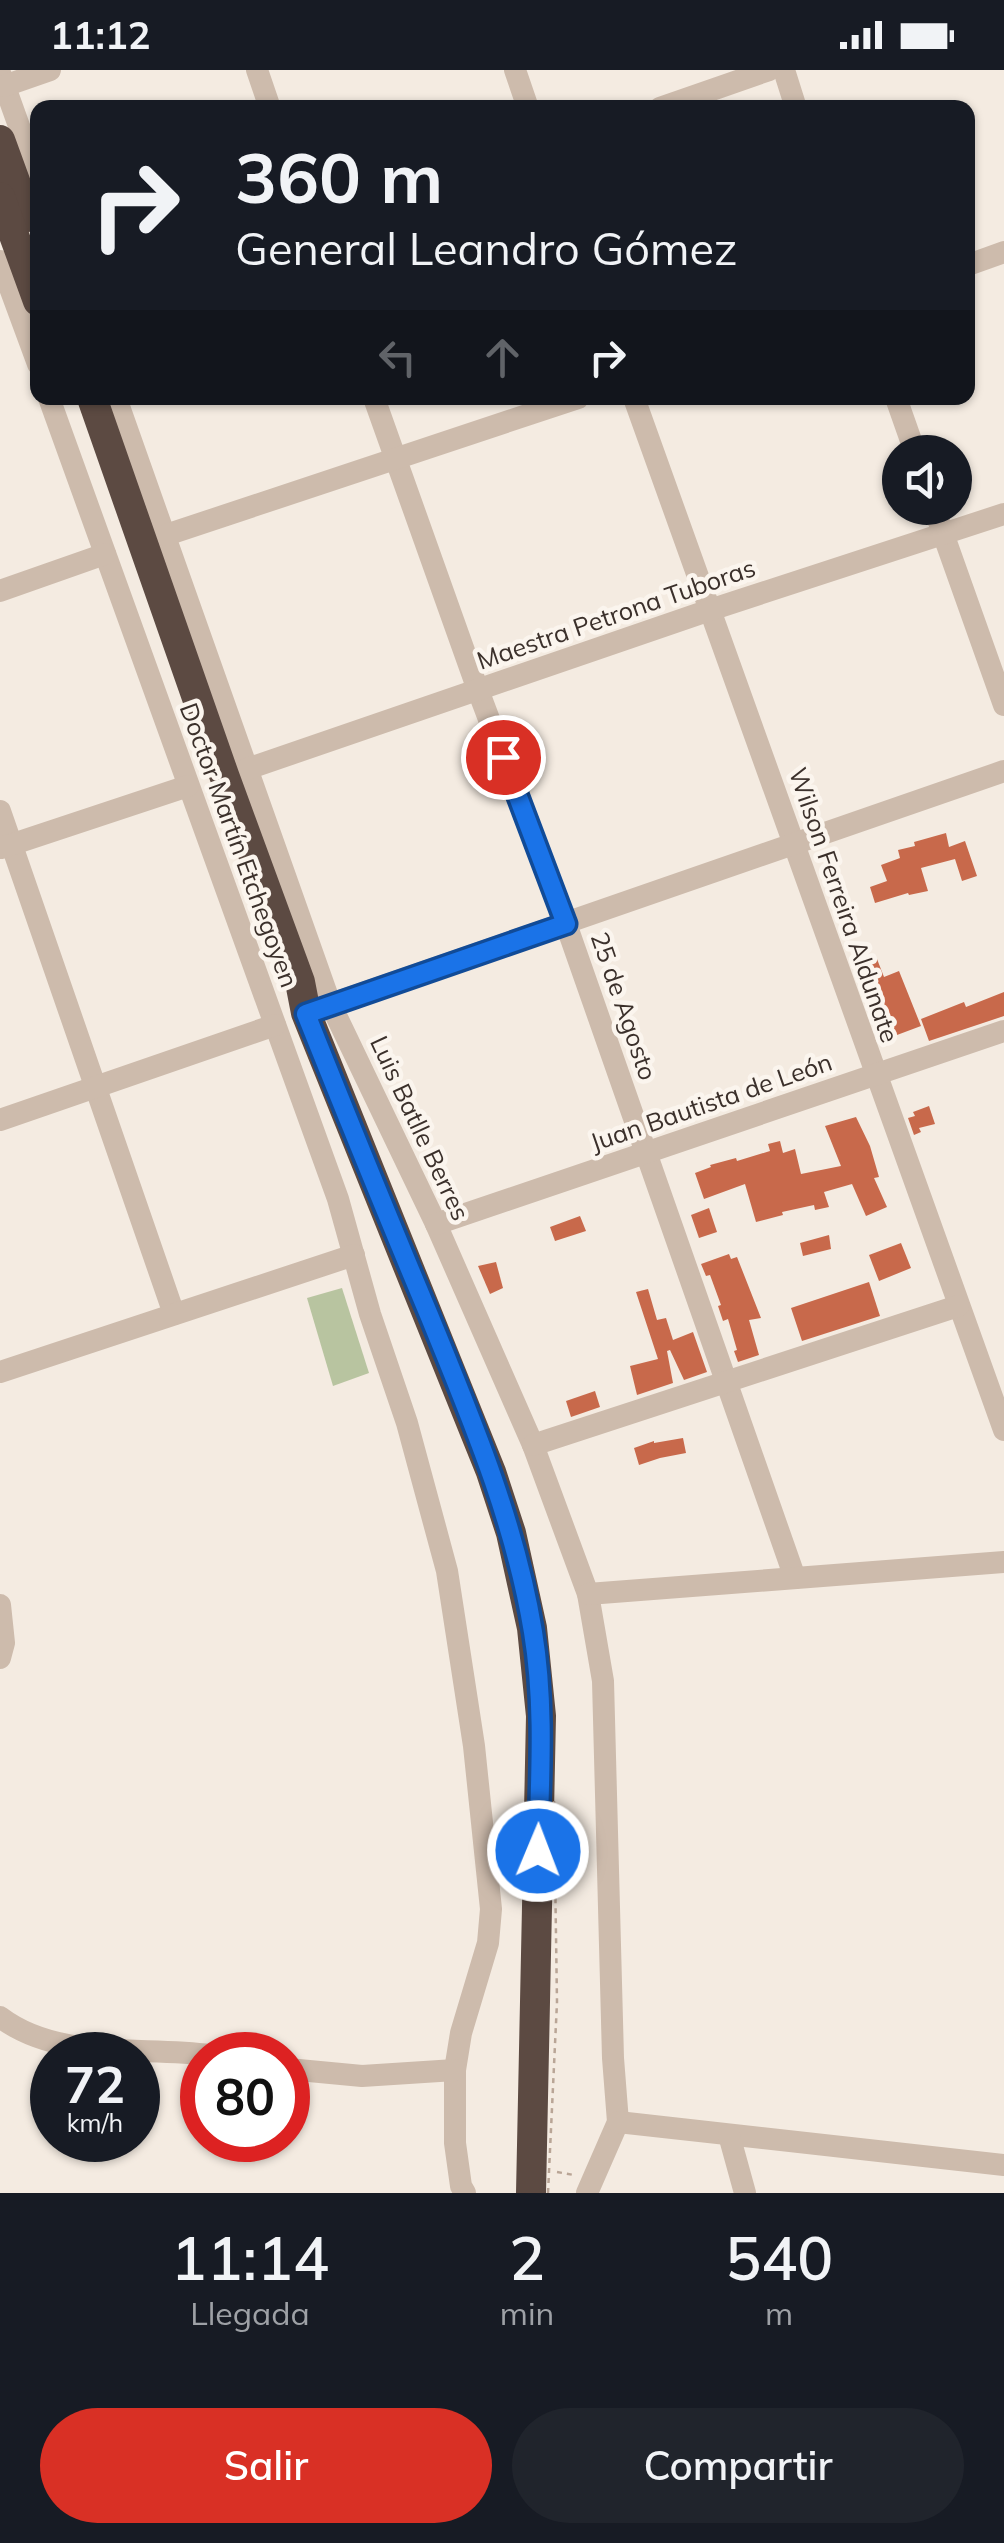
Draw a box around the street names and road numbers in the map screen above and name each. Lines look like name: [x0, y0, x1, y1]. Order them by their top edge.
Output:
street label: Maestra Petrona Tuboras: [473, 551, 759, 676]
street label: Doctor Martín Etchegoyen: [174, 698, 305, 991]
street label: Wilson Ferreira Aldunate: [783, 763, 906, 1046]
street label: 25 de Agosto: [585, 928, 664, 1084]
street label: Luis Batlle Berres: [364, 1031, 477, 1225]
street label: Juan Bautista de León: [586, 1046, 836, 1157]

